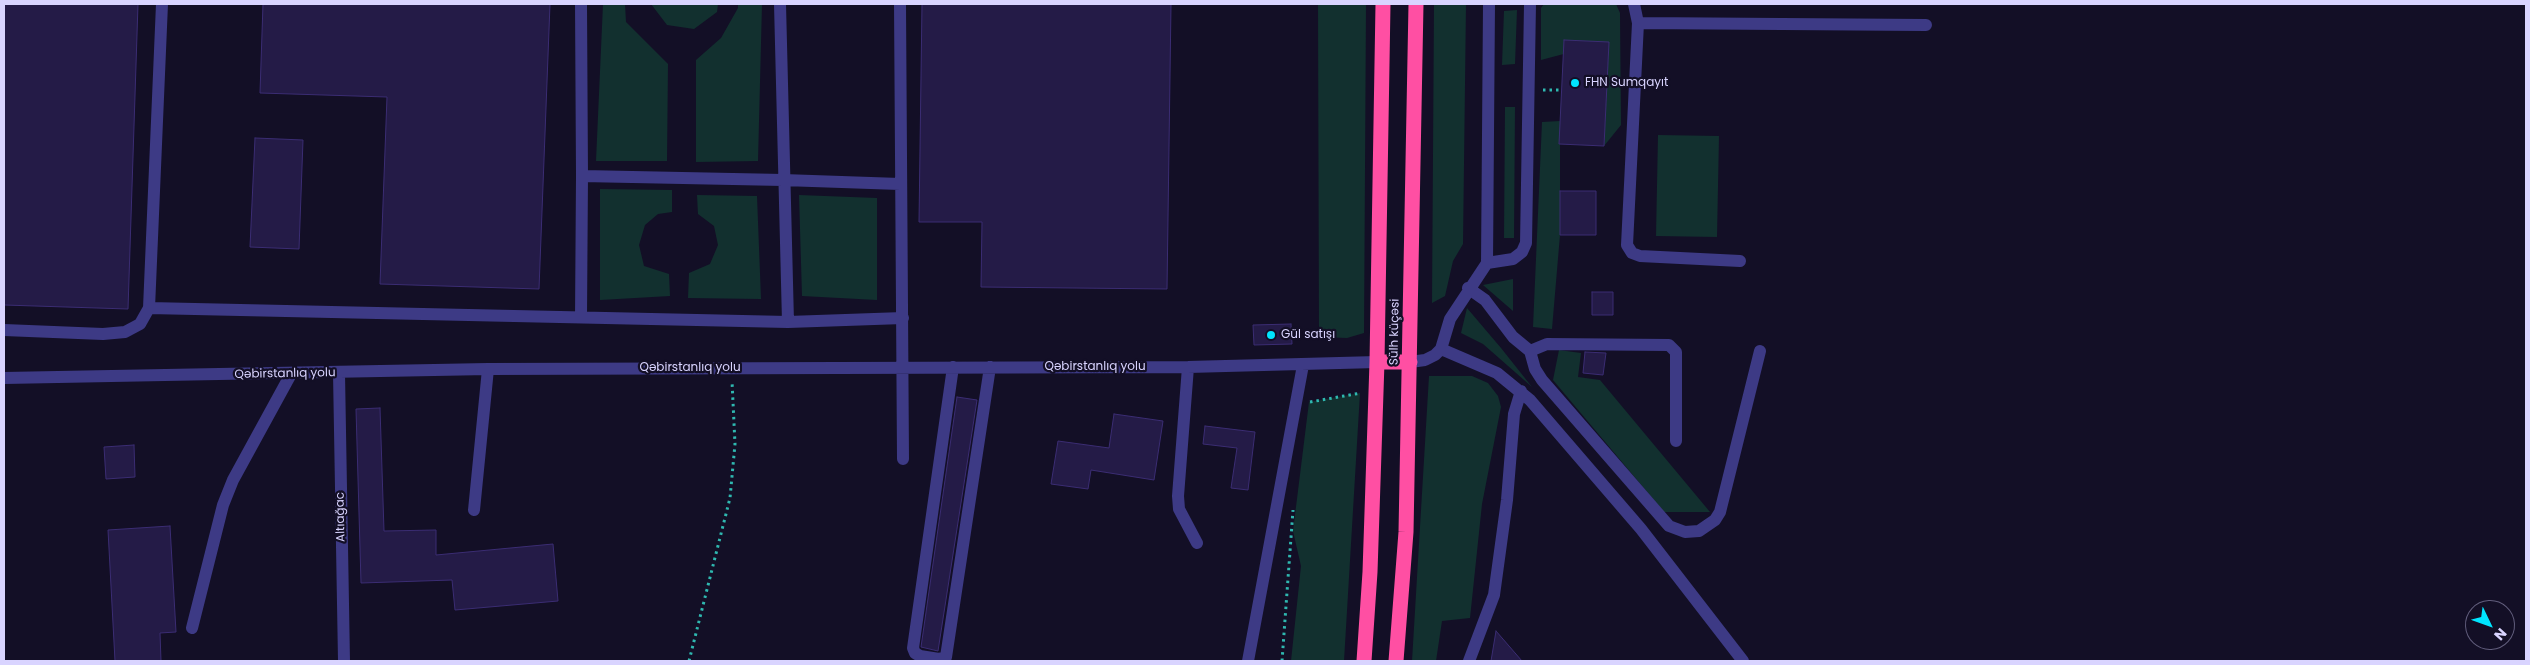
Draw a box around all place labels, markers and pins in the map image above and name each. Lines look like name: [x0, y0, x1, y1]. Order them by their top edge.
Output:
place label: FHN Sumqayıt: [1585, 76, 1668, 90]
marker: FHN Sumqayıt: [1569, 77, 1581, 89]
place label: Gül satışı: [1281, 328, 1335, 342]
marker: Gül satışı: [1265, 329, 1277, 341]

